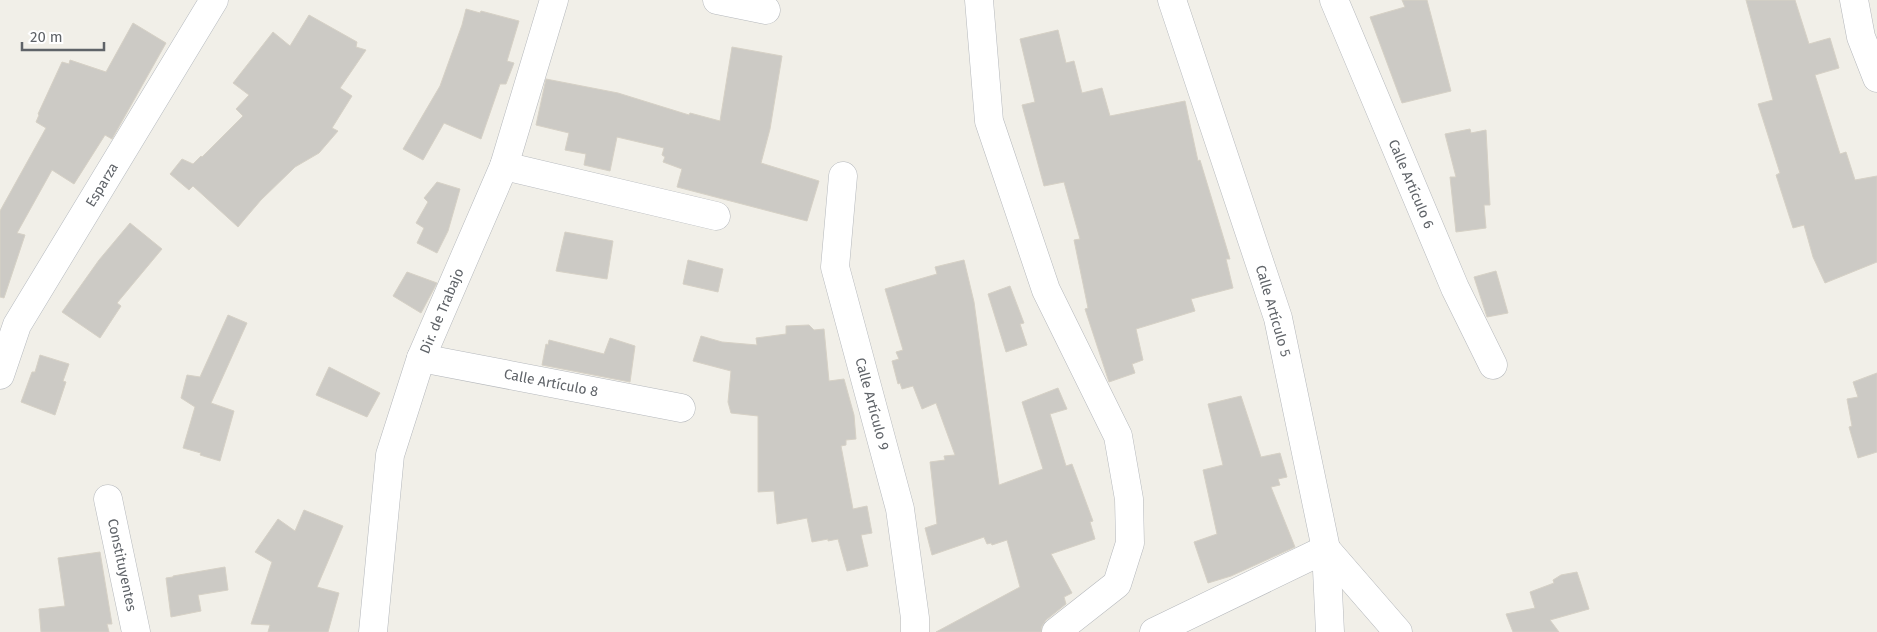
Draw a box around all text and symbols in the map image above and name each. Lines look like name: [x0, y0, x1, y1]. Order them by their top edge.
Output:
scale bar: [22, 20, 105, 52]
text: 20 m: [30, 28, 63, 46]
street label: Calle Artículo 6: [1385, 137, 1437, 231]
street label: Esparza: [82, 160, 122, 210]
street label: Calle Artículo 5: [1252, 263, 1294, 359]
street label: Dir. de Trabajo: [416, 266, 468, 356]
street label: Calle Artículo 9: [851, 356, 893, 452]
street label: Calle Artículo 8: [503, 366, 600, 400]
street label: Constituyentes: [104, 517, 140, 613]

